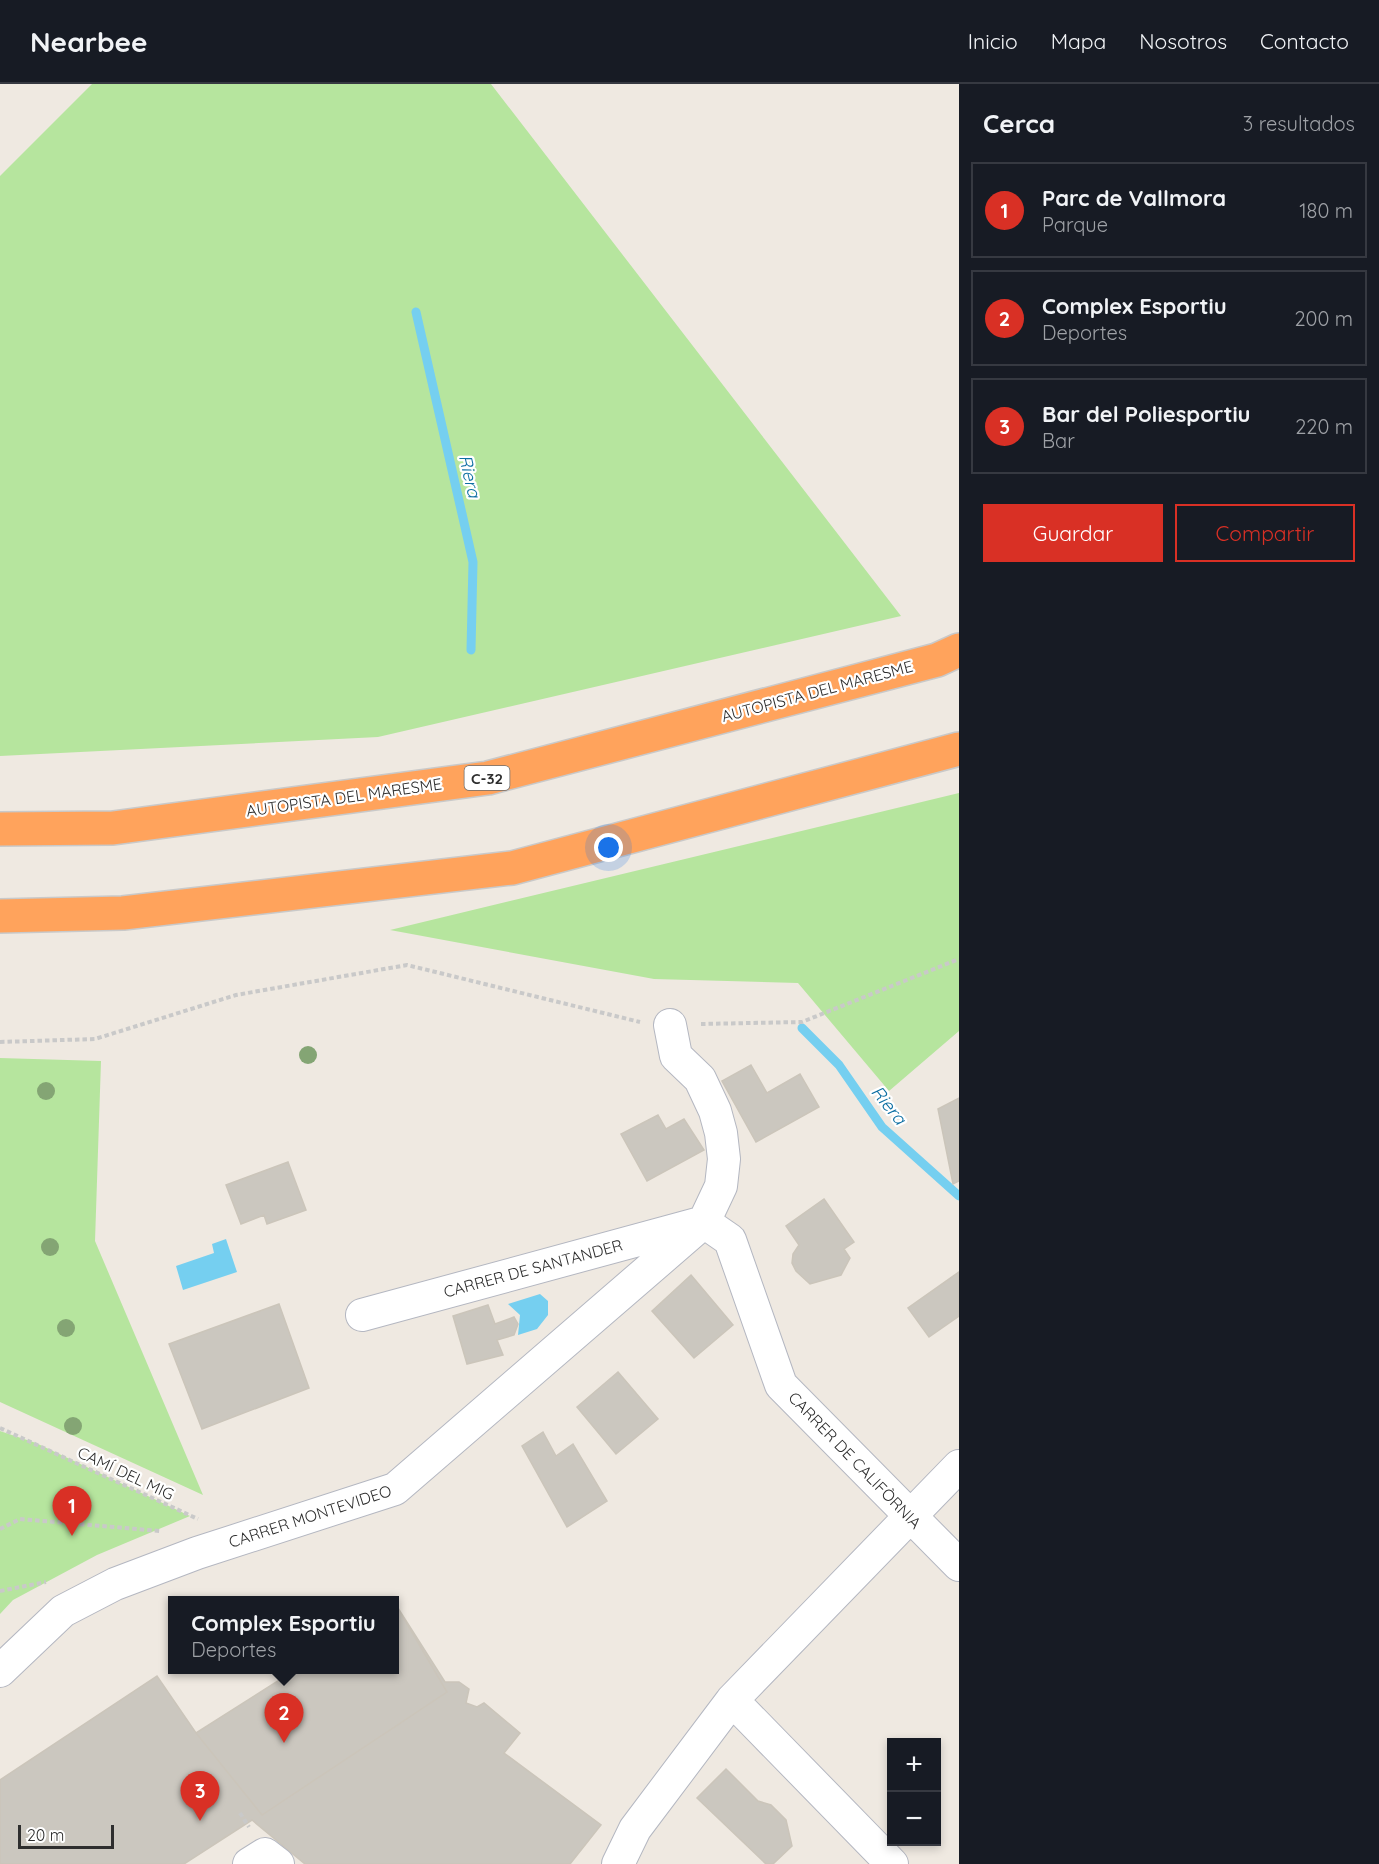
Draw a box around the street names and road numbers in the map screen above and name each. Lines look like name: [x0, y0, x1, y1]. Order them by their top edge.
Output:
street label: AUTOPISTA DEL MARESME: [719, 656, 915, 726]
road number: C-32: [464, 766, 510, 790]
street label: AUTOPISTA DEL MARESME: [245, 773, 443, 821]
street label: CARRER DE SANTANDER: [441, 1234, 625, 1302]
street label: CARRER DE CALIFÒRNIA: [784, 1387, 926, 1533]
street label: CAMÍ DEL MIG: [75, 1442, 177, 1504]
street label: CARRER MONTEVIDEO: [226, 1480, 394, 1552]

